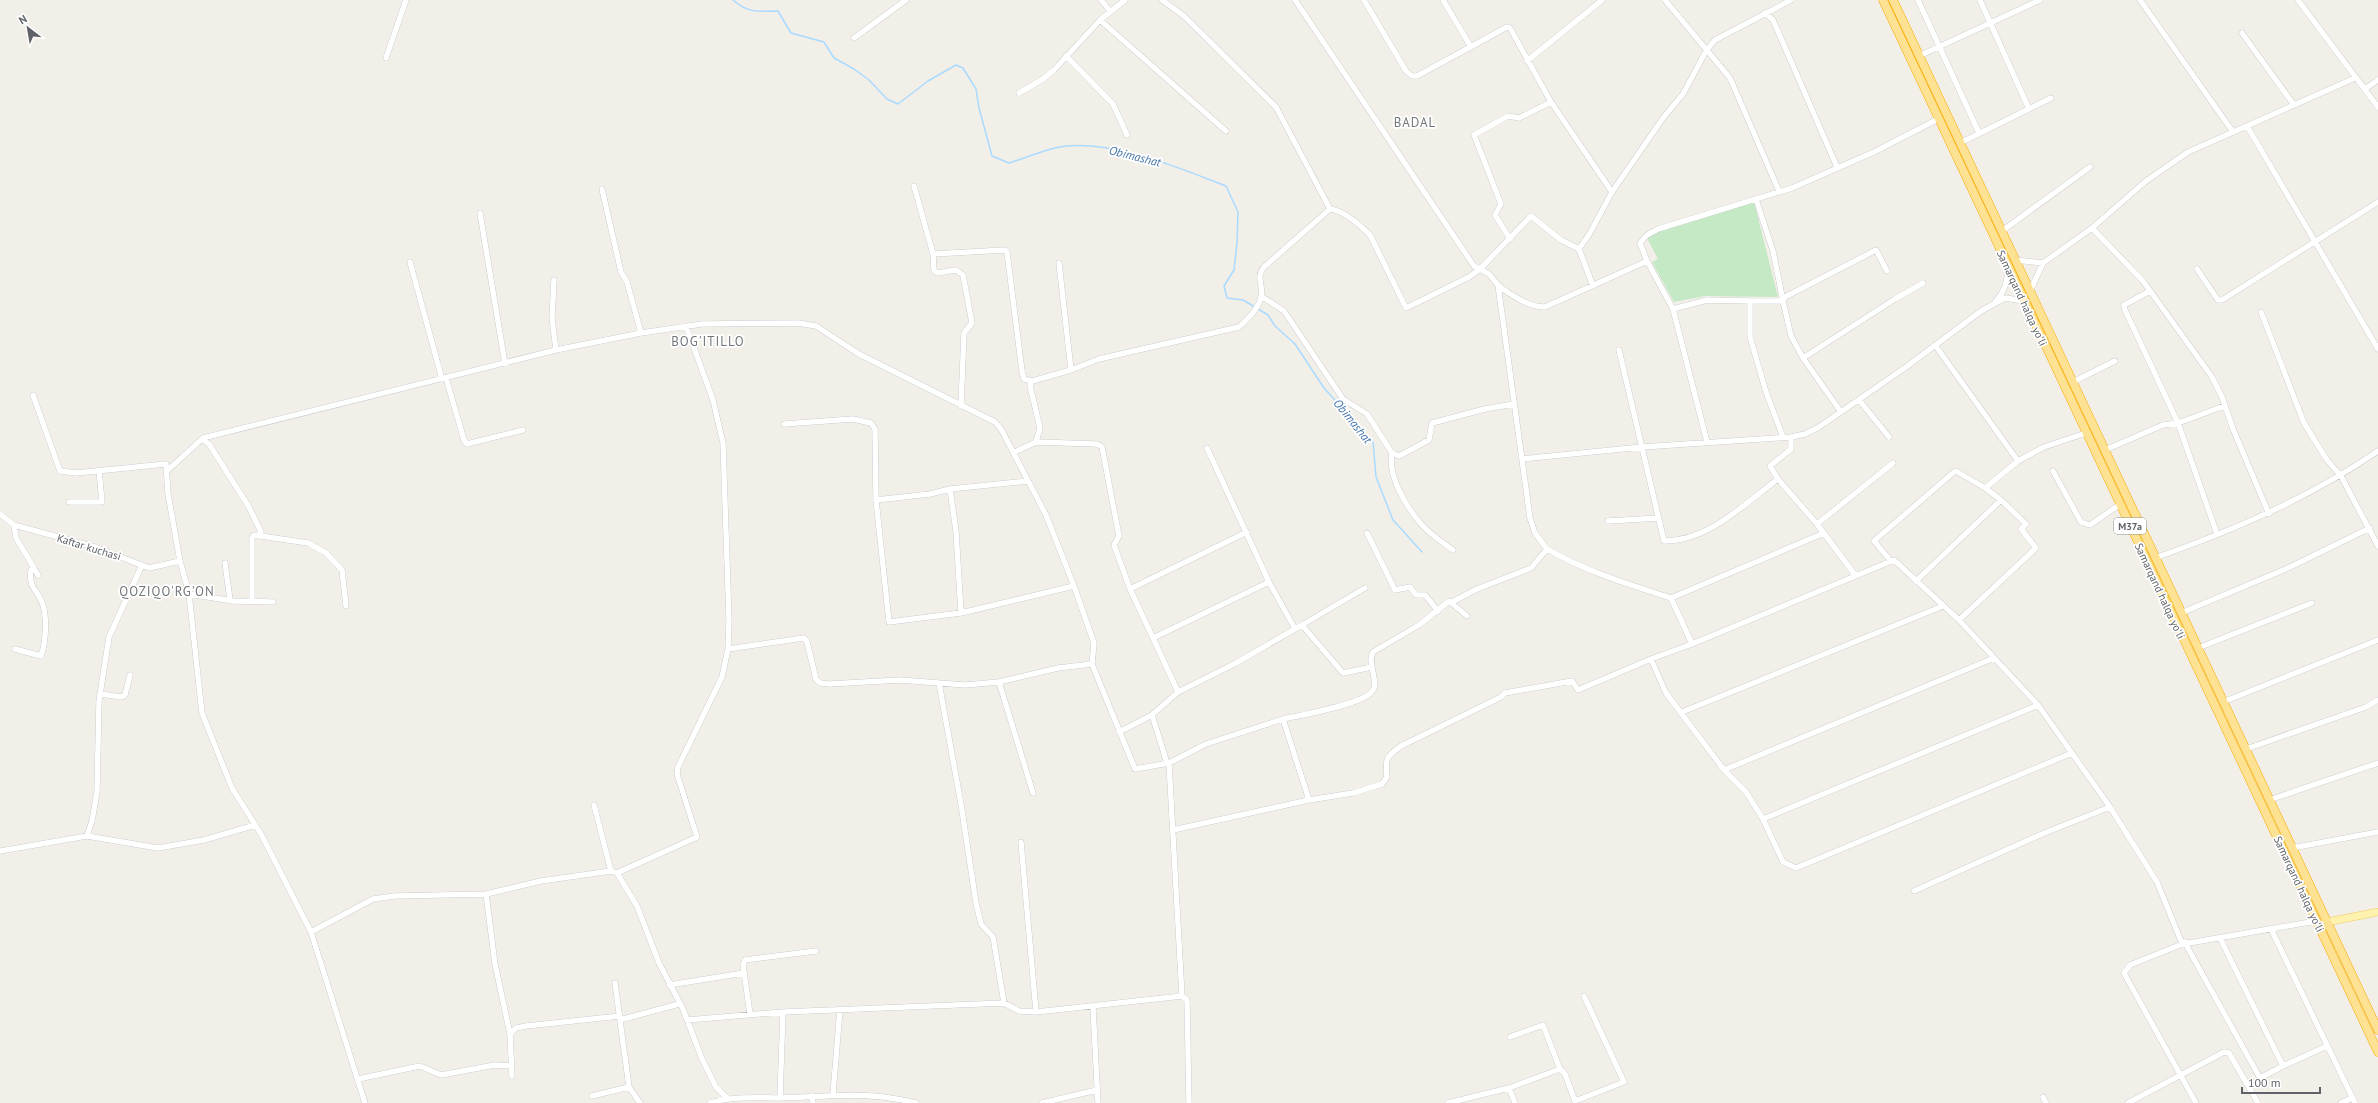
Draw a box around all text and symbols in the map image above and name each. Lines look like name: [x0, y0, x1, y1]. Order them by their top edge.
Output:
north arrow: [8, 8, 48, 48]
text: N: [16, 12, 30, 27]
district label: BADAL: [1394, 114, 1436, 131]
water label: Obimashat: [1108, 142, 1164, 170]
street label: Samarqand halqa yoʻli: [1994, 248, 2050, 348]
district label: BOG'ITILLO: [671, 333, 745, 350]
water label: Obimashat: [1331, 396, 1376, 447]
road number: M37a: [2114, 518, 2146, 534]
street label: Kaftar kuchasi: [55, 531, 123, 563]
street label: Samarqand halqa yoʻli: [2132, 541, 2188, 641]
district label: QOZIQO'RG'ON: [119, 583, 215, 600]
street label: Samarqand halqa yoʻli: [2271, 834, 2327, 934]
scale bar: [2242, 1069, 2320, 1095]
text: 100 m: [2248, 1075, 2281, 1090]

